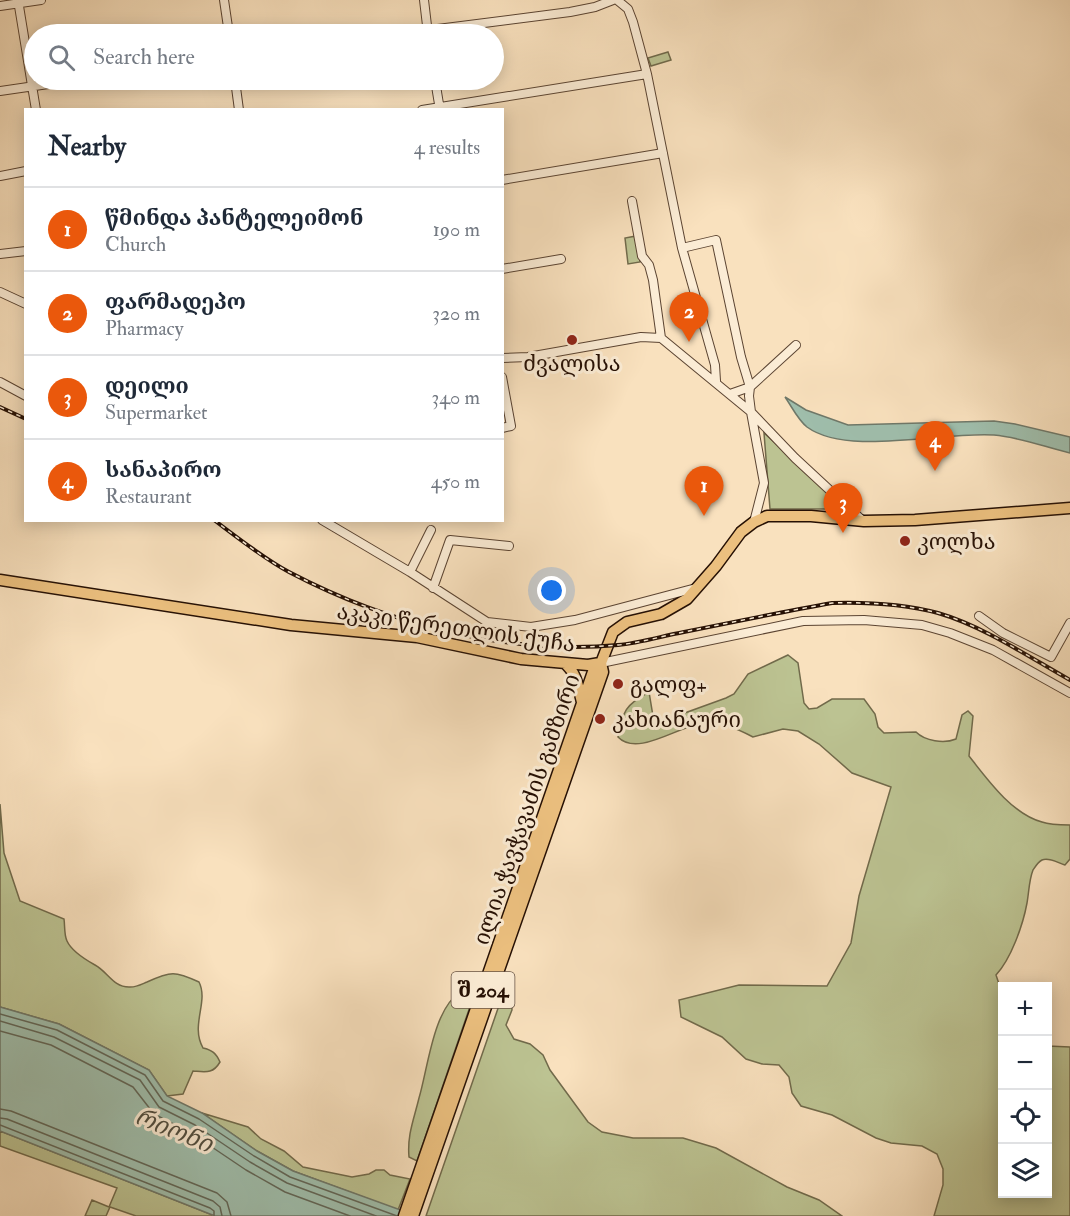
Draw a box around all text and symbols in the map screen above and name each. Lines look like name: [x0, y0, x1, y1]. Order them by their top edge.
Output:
search box: [24, 24, 504, 90]
icon: search: [45, 41, 78, 74]
text: Search here: [93, 43, 195, 71]
text: Nearby: [48, 131, 126, 163]
text: 4 results: [414, 135, 480, 160]
text: წმინდა პანტელეიმონ: [105, 204, 363, 232]
text: 1: [64, 217, 71, 242]
text: 190 m: [433, 217, 480, 242]
text: Church: [105, 232, 166, 257]
text: ფარმადეპო: [105, 288, 246, 316]
pin: 2: [670, 292, 708, 342]
text: 2: [62, 301, 73, 326]
text: 320 m: [432, 301, 480, 326]
text: Pharmacy: [105, 316, 183, 341]
marker: ძვალისა: [565, 333, 579, 347]
place label: ძვალისა: [523, 350, 621, 378]
text: დეილი: [105, 372, 189, 400]
text: 3: [64, 385, 71, 410]
text: 340 m: [432, 385, 480, 410]
text: Supermarket: [105, 400, 208, 425]
pin: 4: [916, 422, 954, 471]
text: სანაპირო: [105, 456, 222, 484]
pin: 1: [684, 466, 724, 516]
text: 4: [62, 469, 73, 494]
text: 450 m: [431, 469, 480, 494]
text: Restaurant: [105, 484, 192, 509]
pin: 3: [824, 484, 862, 533]
place label: კოლხა: [917, 528, 995, 556]
marker: კოლხა: [898, 534, 912, 548]
your location: [537, 576, 566, 605]
street label: აკაკი წერეთლის ქუჩა: [335, 597, 577, 659]
street label: ილია ჭავჭავაძის გამზირი: [467, 670, 587, 949]
place label: გალფ+: [630, 671, 707, 699]
marker: გალფ+: [611, 677, 625, 691]
place label: კახიანაური: [612, 706, 741, 734]
marker: კახიანაური: [593, 712, 607, 726]
road number: შ 204: [452, 972, 514, 1008]
map controls: [998, 982, 1052, 1198]
button: +: [998, 982, 1052, 1036]
button: −: [998, 1036, 1052, 1090]
button: locate: [998, 1090, 1052, 1144]
water label: რიონი: [131, 1101, 218, 1160]
button: layers: [998, 1144, 1052, 1198]

